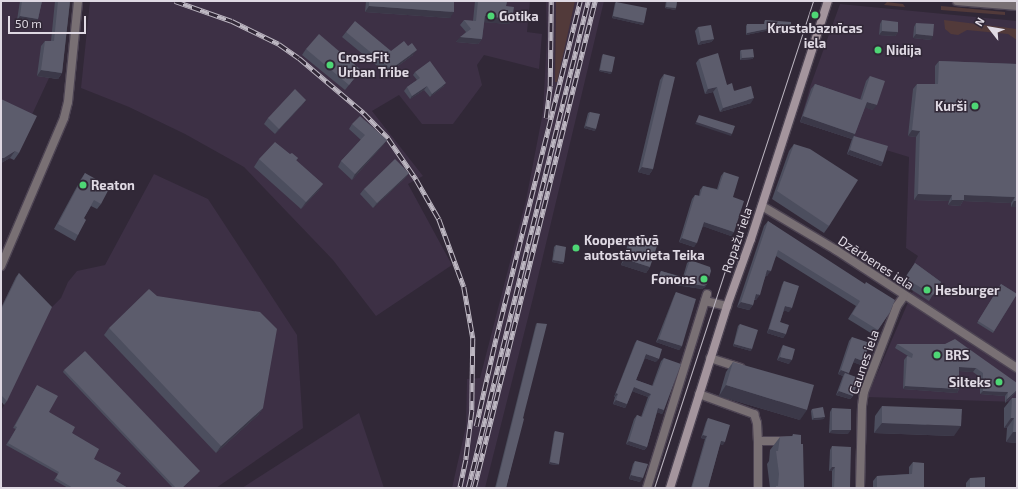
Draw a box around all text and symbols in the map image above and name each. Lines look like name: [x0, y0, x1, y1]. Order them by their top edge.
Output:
scale bar: [10, 8, 88, 34]
place label: Gotika: [499, 8, 539, 24]
north arrow: [970, 8, 1010, 48]
marker: Krustabaznīcas iela: [810, 10, 820, 20]
marker: Gotika: [486, 11, 496, 21]
text: N: [972, 15, 987, 28]
text: 50 m: [15, 16, 42, 30]
place label: Krustabaznīcas iela: [767, 21, 863, 52]
place label: Nidija: [886, 42, 921, 58]
marker: Nidija: [873, 45, 883, 55]
place label: CrossFit Urban Tribe: [338, 50, 409, 81]
marker: CrossFit Urban Tribe: [325, 60, 335, 70]
place label: Kurši: [935, 98, 967, 114]
marker: Kurši: [970, 101, 980, 111]
place label: Reaton: [91, 177, 135, 193]
marker: Reaton: [78, 180, 88, 190]
street label: Ropažu iela: [719, 205, 755, 275]
place label: Kooperatīvā autostāvvieta Teika: [584, 233, 705, 264]
street label: Dzērbenes iela: [835, 233, 917, 293]
marker: Kooperatīvā autostāvvieta Teika: [571, 243, 581, 253]
place label: Fonons: [651, 271, 696, 287]
marker: Fonons: [699, 274, 709, 284]
place label: Hesburger: [935, 282, 1000, 298]
marker: Hesburger: [922, 285, 932, 295]
street label: Caunes iela: [846, 328, 882, 396]
place label: BRS: [945, 347, 969, 363]
marker: BRS: [932, 350, 942, 360]
place label: Silteks: [949, 374, 991, 390]
marker: Silteks: [994, 377, 1004, 387]

